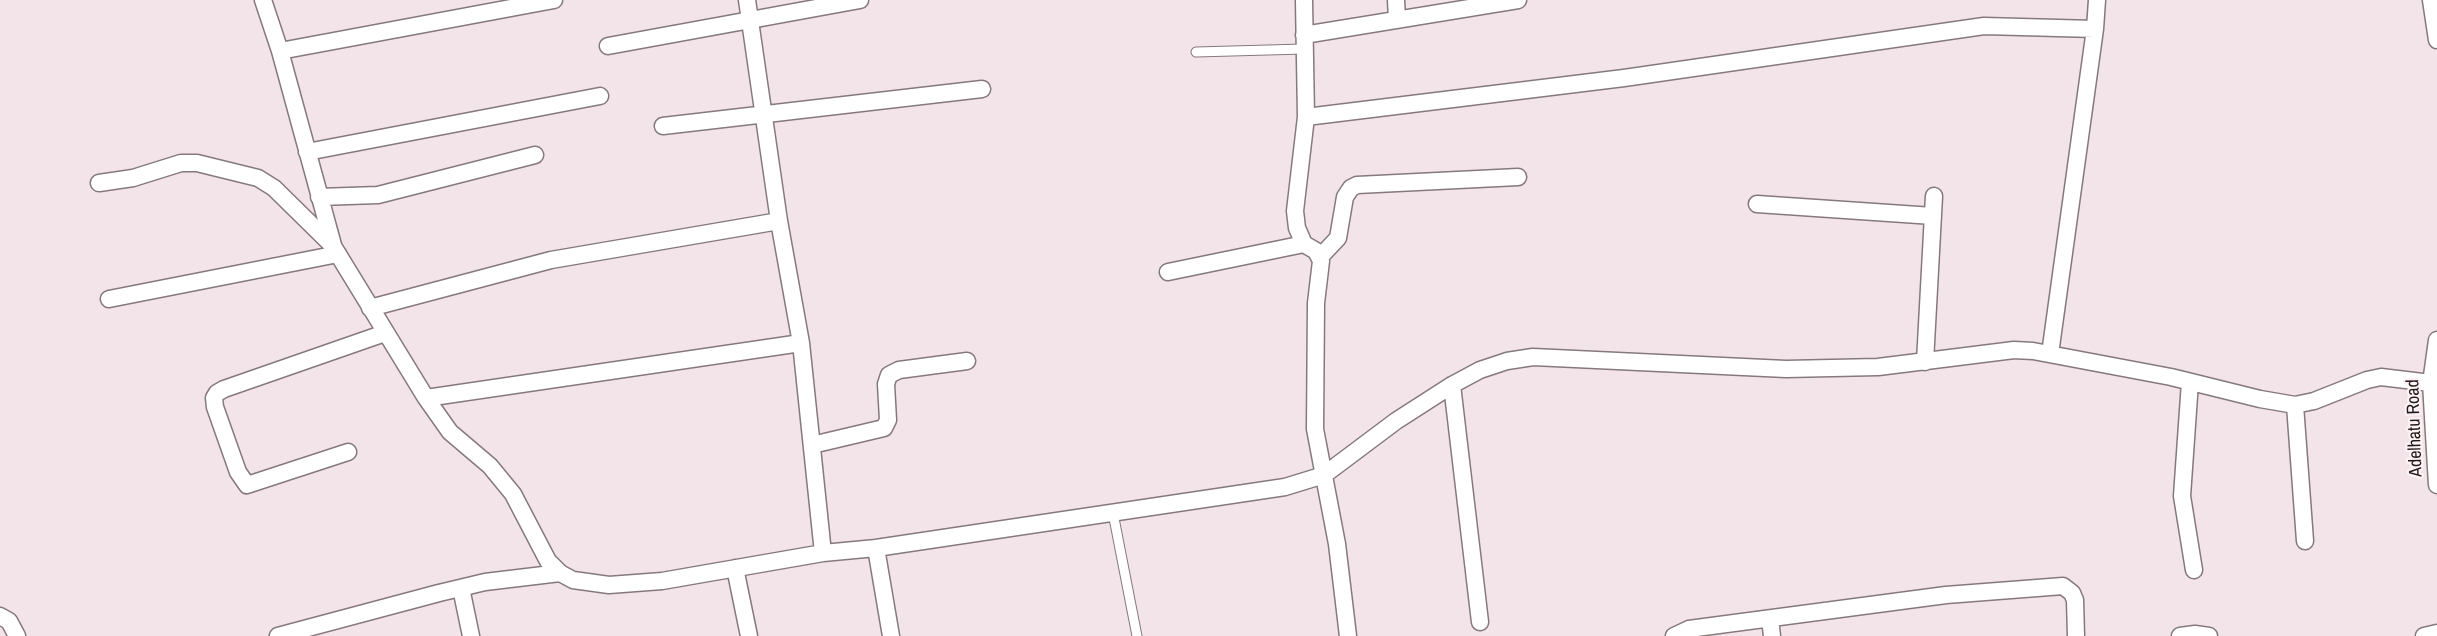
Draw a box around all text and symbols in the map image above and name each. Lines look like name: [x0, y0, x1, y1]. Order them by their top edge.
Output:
street label: Adelhatu Road: [2403, 379, 2427, 477]

